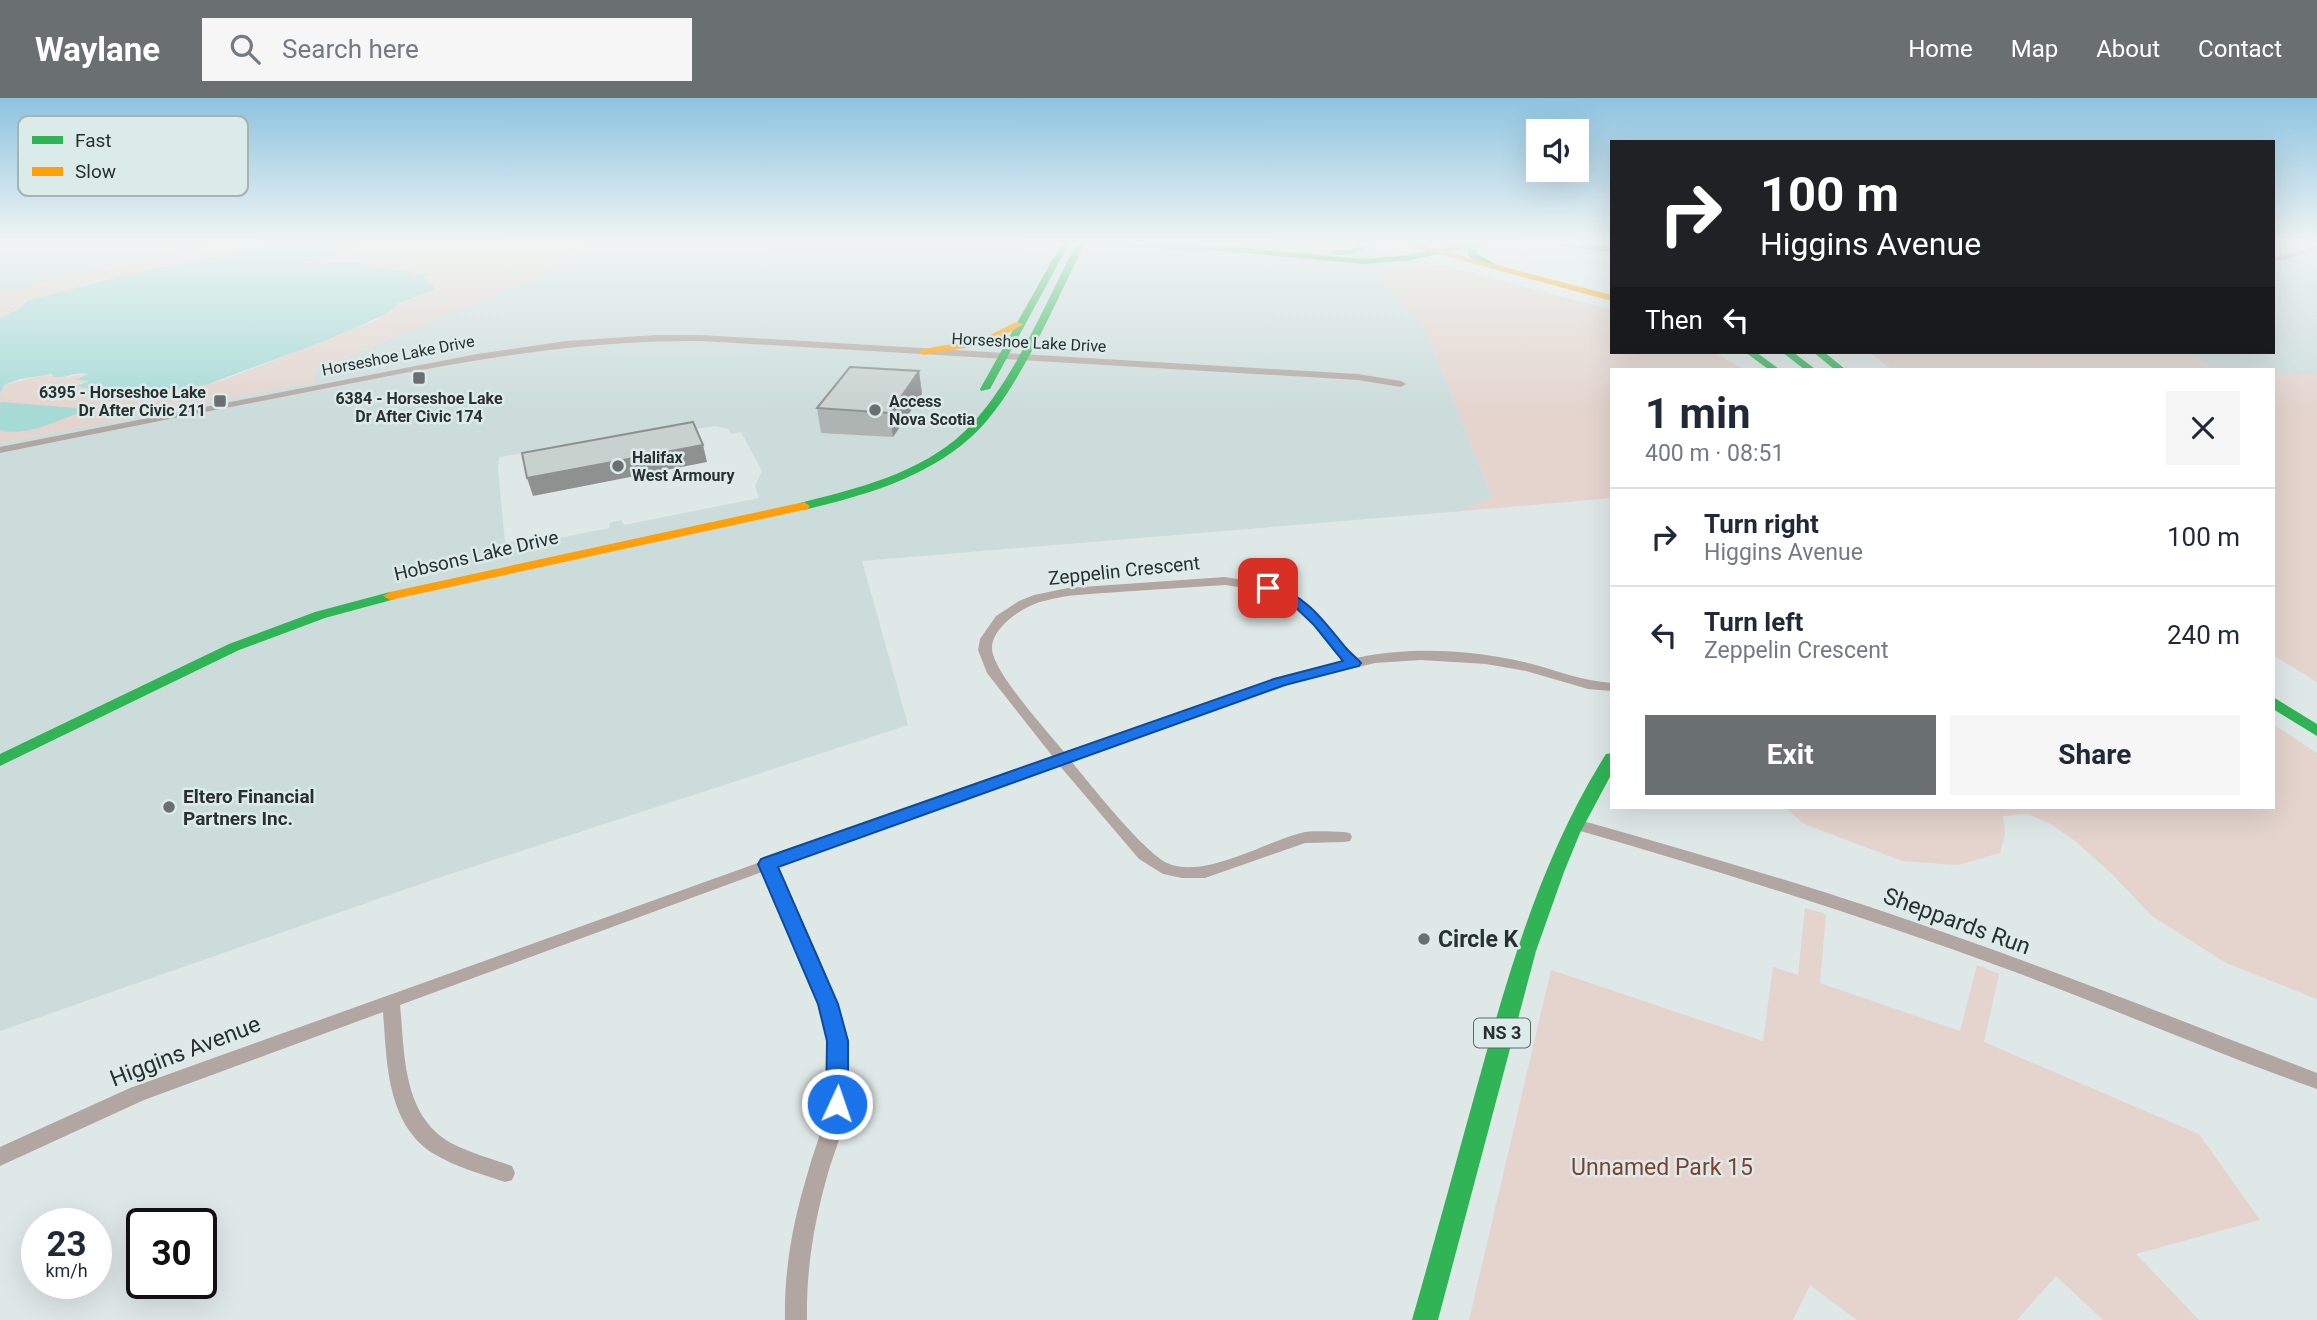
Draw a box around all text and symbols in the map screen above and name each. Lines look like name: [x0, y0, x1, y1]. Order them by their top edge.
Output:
search box: [202, 18, 692, 81]
text: Waylane: [35, 30, 160, 69]
icon: search: [226, 30, 264, 68]
text: Search here: [282, 34, 419, 64]
text: Home: [1908, 35, 1973, 63]
text: Map: [2011, 35, 2058, 63]
text: About: [2096, 35, 2160, 63]
text: Contact: [2198, 35, 2282, 63]
legend: [18, 116, 248, 196]
map controls: [1526, 119, 1589, 182]
button: sound: [1526, 119, 1589, 182]
text: Fast: [75, 129, 112, 152]
text: Slow: [75, 160, 116, 183]
text: 100 m: [1760, 166, 1899, 223]
icon: right: [1645, 168, 1736, 259]
text: Higgins Avenue: [1760, 225, 1981, 263]
icon: left: [1717, 301, 1755, 339]
text: Then: [1645, 305, 1703, 335]
street label: Horseshoe Lake Drive: [951, 329, 1107, 356]
street label: Horseshoe Lake Drive: [320, 331, 476, 380]
marker: 6384 - Horseshoe Lake Dr After Civic 174: [411, 370, 427, 386]
place label: 6395 - Horseshoe Lake Dr After Civic 211: [39, 383, 206, 420]
place label: 6384 - Horseshoe Lake Dr After Civic 174: [335, 389, 503, 426]
text: 1 min: [1645, 389, 1751, 438]
button: close: [2166, 391, 2240, 465]
place label: Access Nova Scotia: [889, 392, 976, 429]
marker: 6395 - Horseshoe Lake Dr After Civic 211: [212, 393, 228, 409]
marker: Access Nova Scotia: [867, 402, 883, 418]
text: 400 m · 08:51: [1645, 440, 1784, 467]
place label: Halifax West Armoury: [632, 448, 735, 485]
marker: Halifax West Armoury: [610, 458, 626, 474]
text: Turn right: [1704, 509, 1819, 539]
icon: right: [1645, 518, 1683, 556]
text: 100 m: [2167, 522, 2240, 552]
street label: Hobsons Lake Drive: [392, 525, 561, 586]
text: Higgins Avenue: [1704, 539, 1863, 566]
street label: Zeppelin Crescent: [1047, 551, 1201, 590]
pin: [1238, 558, 1298, 618]
icon: arrive: [1249, 569, 1287, 607]
text: Turn left: [1704, 607, 1803, 637]
icon: left: [1645, 616, 1683, 654]
text: 240 m: [2167, 620, 2240, 650]
text: Zeppelin Crescent: [1704, 637, 1888, 664]
button: Exit: [1645, 715, 1936, 795]
button: Share: [1950, 715, 2240, 795]
place label: Eltero Financial Partners Inc.: [183, 785, 315, 830]
marker: Eltero Financial Partners Inc.: [161, 799, 177, 815]
street label: Sheppards Run: [1880, 882, 2034, 961]
place label: Circle K: [1438, 926, 1519, 953]
marker: Circle K: [1416, 931, 1432, 947]
street label: Higgins Avenue: [106, 1010, 264, 1093]
road number: NS 3: [1474, 1018, 1530, 1048]
position arrow: [800, 1067, 874, 1141]
park label: Unnamed Park 15: [1571, 1154, 1753, 1181]
speed limit sign: 30: [126, 1208, 217, 1299]
text: 23: [46, 1224, 87, 1265]
text: km/h: [45, 1260, 88, 1281]

